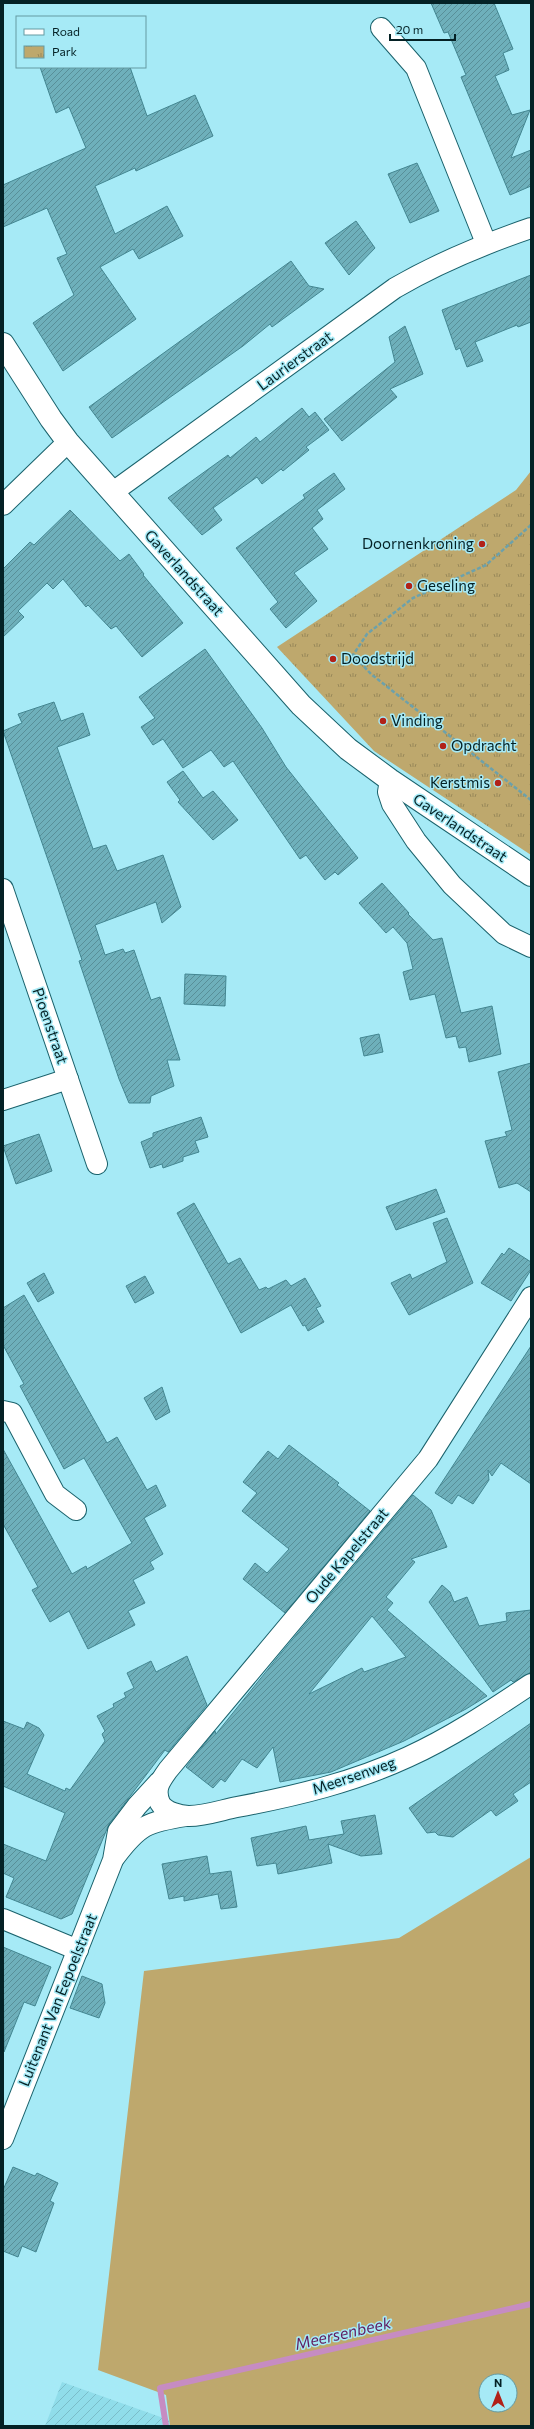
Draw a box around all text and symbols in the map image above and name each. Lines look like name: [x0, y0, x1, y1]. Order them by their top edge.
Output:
legend: [16, 16, 146, 68]
scale bar: [390, 16, 455, 42]
text: 20 m: [396, 22, 423, 36]
text: Road: [52, 24, 80, 38]
text: Park: [52, 44, 78, 58]
street label: Laurierstraat: [253, 327, 336, 394]
street label: Gaverlandstraat: [141, 526, 228, 619]
place label: Doornenkroning: [362, 534, 474, 552]
marker: Doornenkroning: [477, 539, 487, 549]
place label: Geseling: [417, 576, 475, 594]
marker: Geseling: [404, 581, 414, 591]
place label: Doodstrijd: [341, 649, 414, 667]
marker: Doodstrijd: [328, 654, 338, 664]
place label: Vinding: [391, 711, 443, 729]
marker: Vinding: [378, 716, 388, 726]
place label: Opdracht: [451, 736, 517, 754]
marker: Opdracht: [438, 741, 448, 751]
place label: Kerstmis: [430, 773, 490, 791]
marker: Kerstmis: [493, 778, 503, 788]
street label: Gaverlandstraat: [410, 789, 511, 865]
street label: Pioenstraat: [30, 985, 72, 1066]
street label: Oude Kapelstraat: [301, 1504, 391, 1607]
street label: Meersenweg: [310, 1752, 398, 1798]
street label: Luitenant Van Eepoelstraat: [14, 1911, 100, 2089]
water label: Meersenbeek: [293, 2312, 393, 2353]
north arrow: [478, 2373, 518, 2413]
text: N: [494, 2376, 502, 2389]

